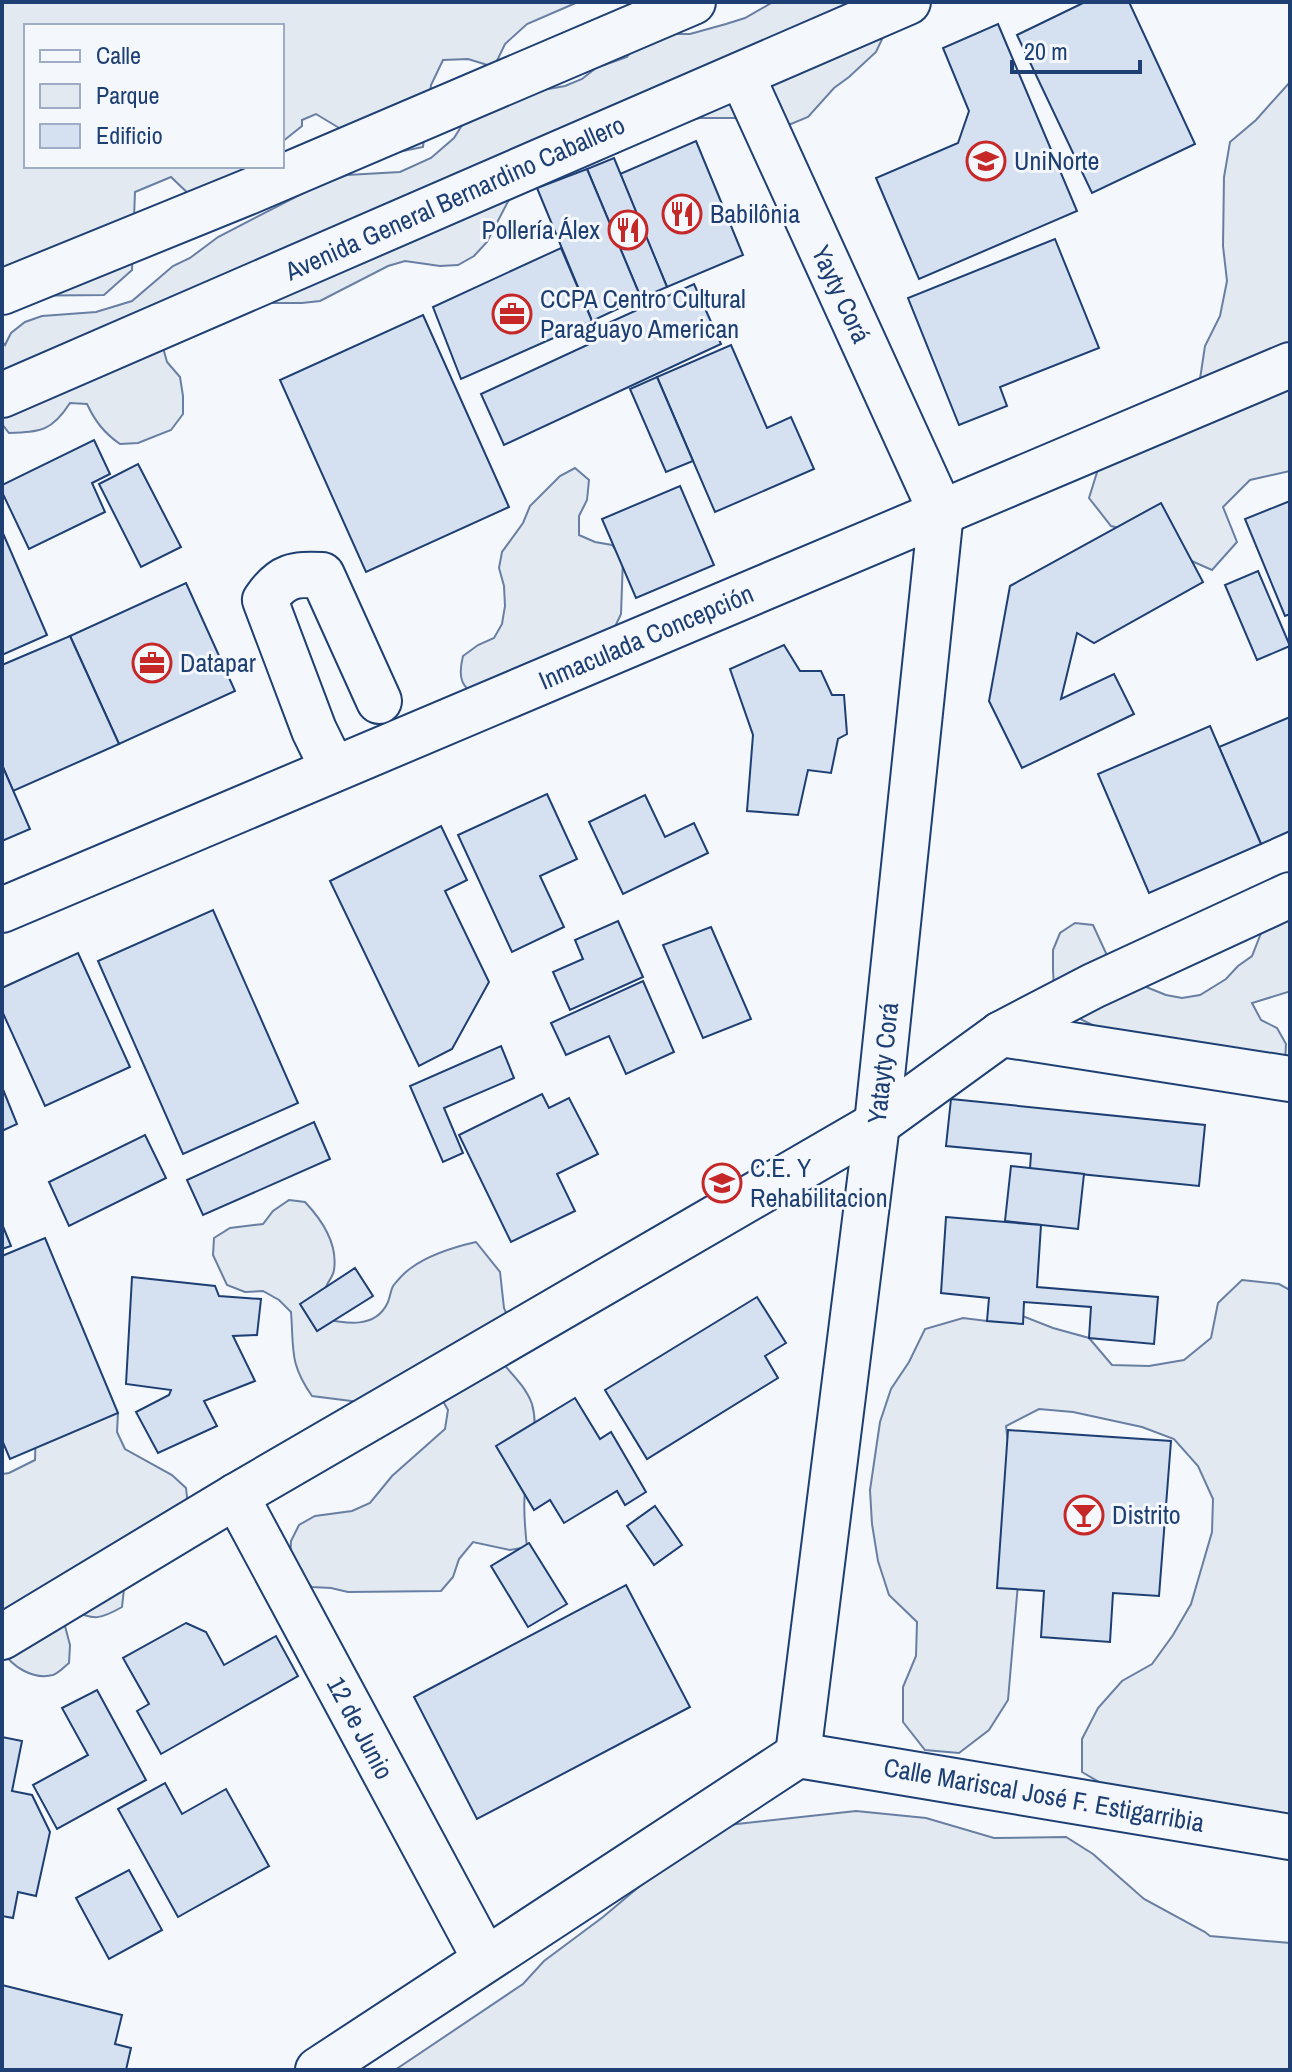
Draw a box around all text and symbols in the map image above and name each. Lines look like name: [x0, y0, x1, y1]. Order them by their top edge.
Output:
legend: [24, 24, 284, 168]
scale bar: [1012, 24, 1140, 74]
text: 20 m: [1024, 35, 1068, 67]
text: Calle: [96, 39, 141, 71]
text: Parque: [96, 79, 159, 111]
street label: Avenida General Bernardino Caballero: [279, 107, 630, 289]
text: Edificio: [96, 119, 163, 151]
school or university icon: UniNorte: [965, 140, 1007, 182]
place label: UniNorte: [1014, 143, 1099, 178]
restaurant icon: Babilônia: [661, 193, 703, 235]
place label: Babilônia: [710, 196, 800, 231]
restaurant icon: Pollería Álex: [607, 209, 649, 251]
place label: Pollería Álex: [481, 212, 600, 247]
street label: Yayty Corá: [804, 239, 879, 348]
place label: CCPA Centro Cultural Paraguayo American: [540, 281, 746, 346]
office icon: CCPA Centro Cultural Paraguayo American: [491, 293, 533, 335]
street label: Inmaculada Concepción: [533, 576, 758, 698]
office icon: Datapar: [131, 642, 173, 684]
place label: Datapar: [180, 645, 256, 680]
street label: Yatayty Corá: [859, 1000, 906, 1125]
place label: C.E. Y Rehabilitacion: [750, 1150, 888, 1215]
school or university icon: C.E. Y Rehabilitacion: [701, 1162, 743, 1204]
bar icon: Distrito: [1063, 1494, 1105, 1536]
place label: Distrito: [1112, 1497, 1181, 1532]
street label: 12 de Junio: [319, 1670, 402, 1785]
street label: Calle Mariscal José F. Estigarribia: [881, 1749, 1207, 1840]

